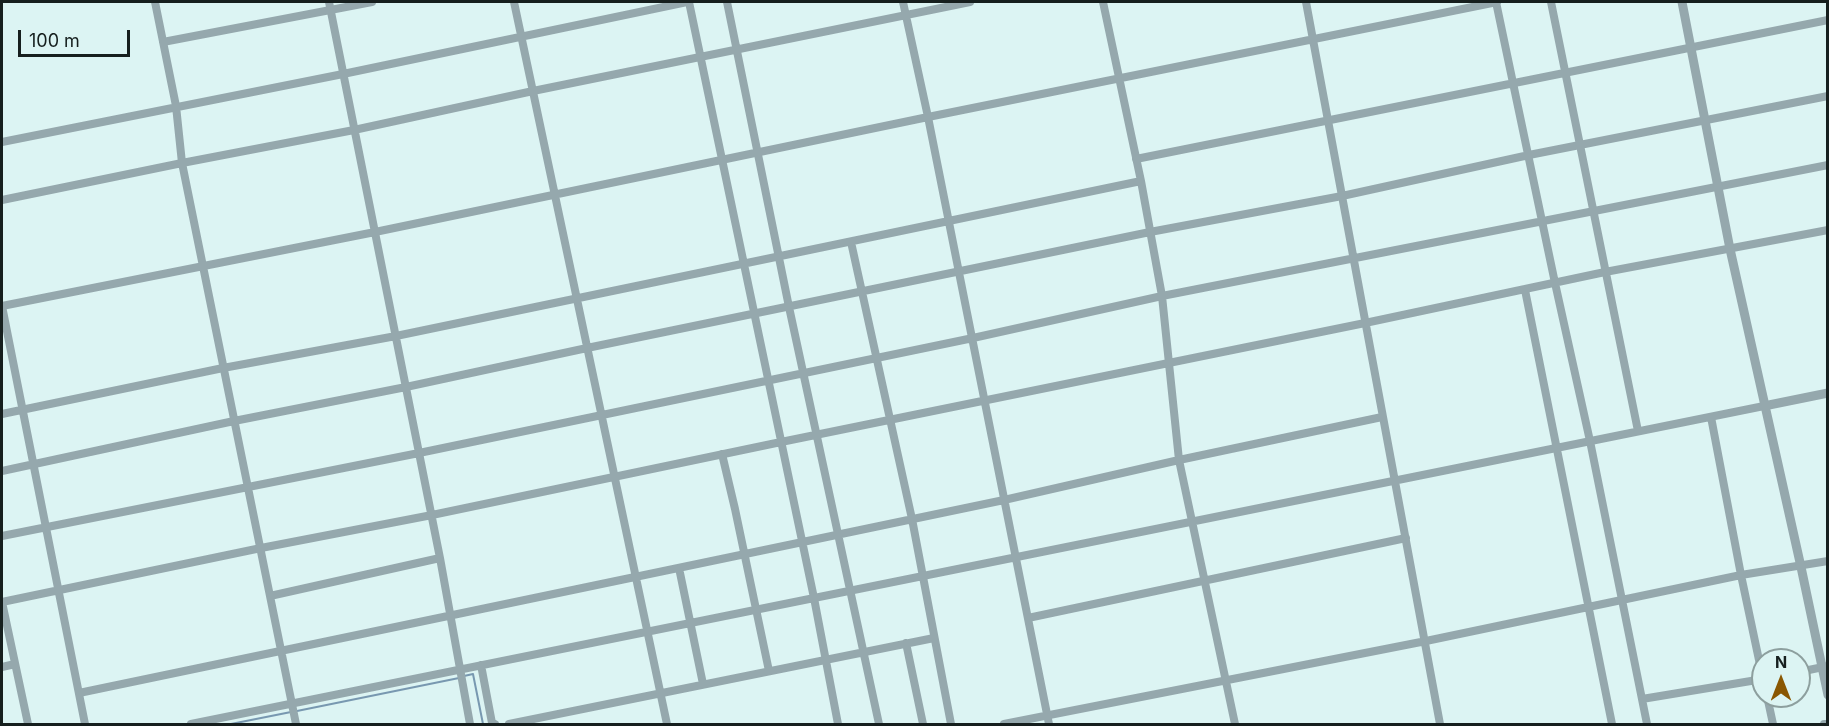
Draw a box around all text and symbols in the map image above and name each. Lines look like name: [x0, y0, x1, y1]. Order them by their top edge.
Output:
scale bar: [21, 18, 134, 56]
text: 100 m: [29, 30, 80, 51]
north arrow: [1751, 648, 1811, 708]
text: N: [1775, 652, 1787, 672]

